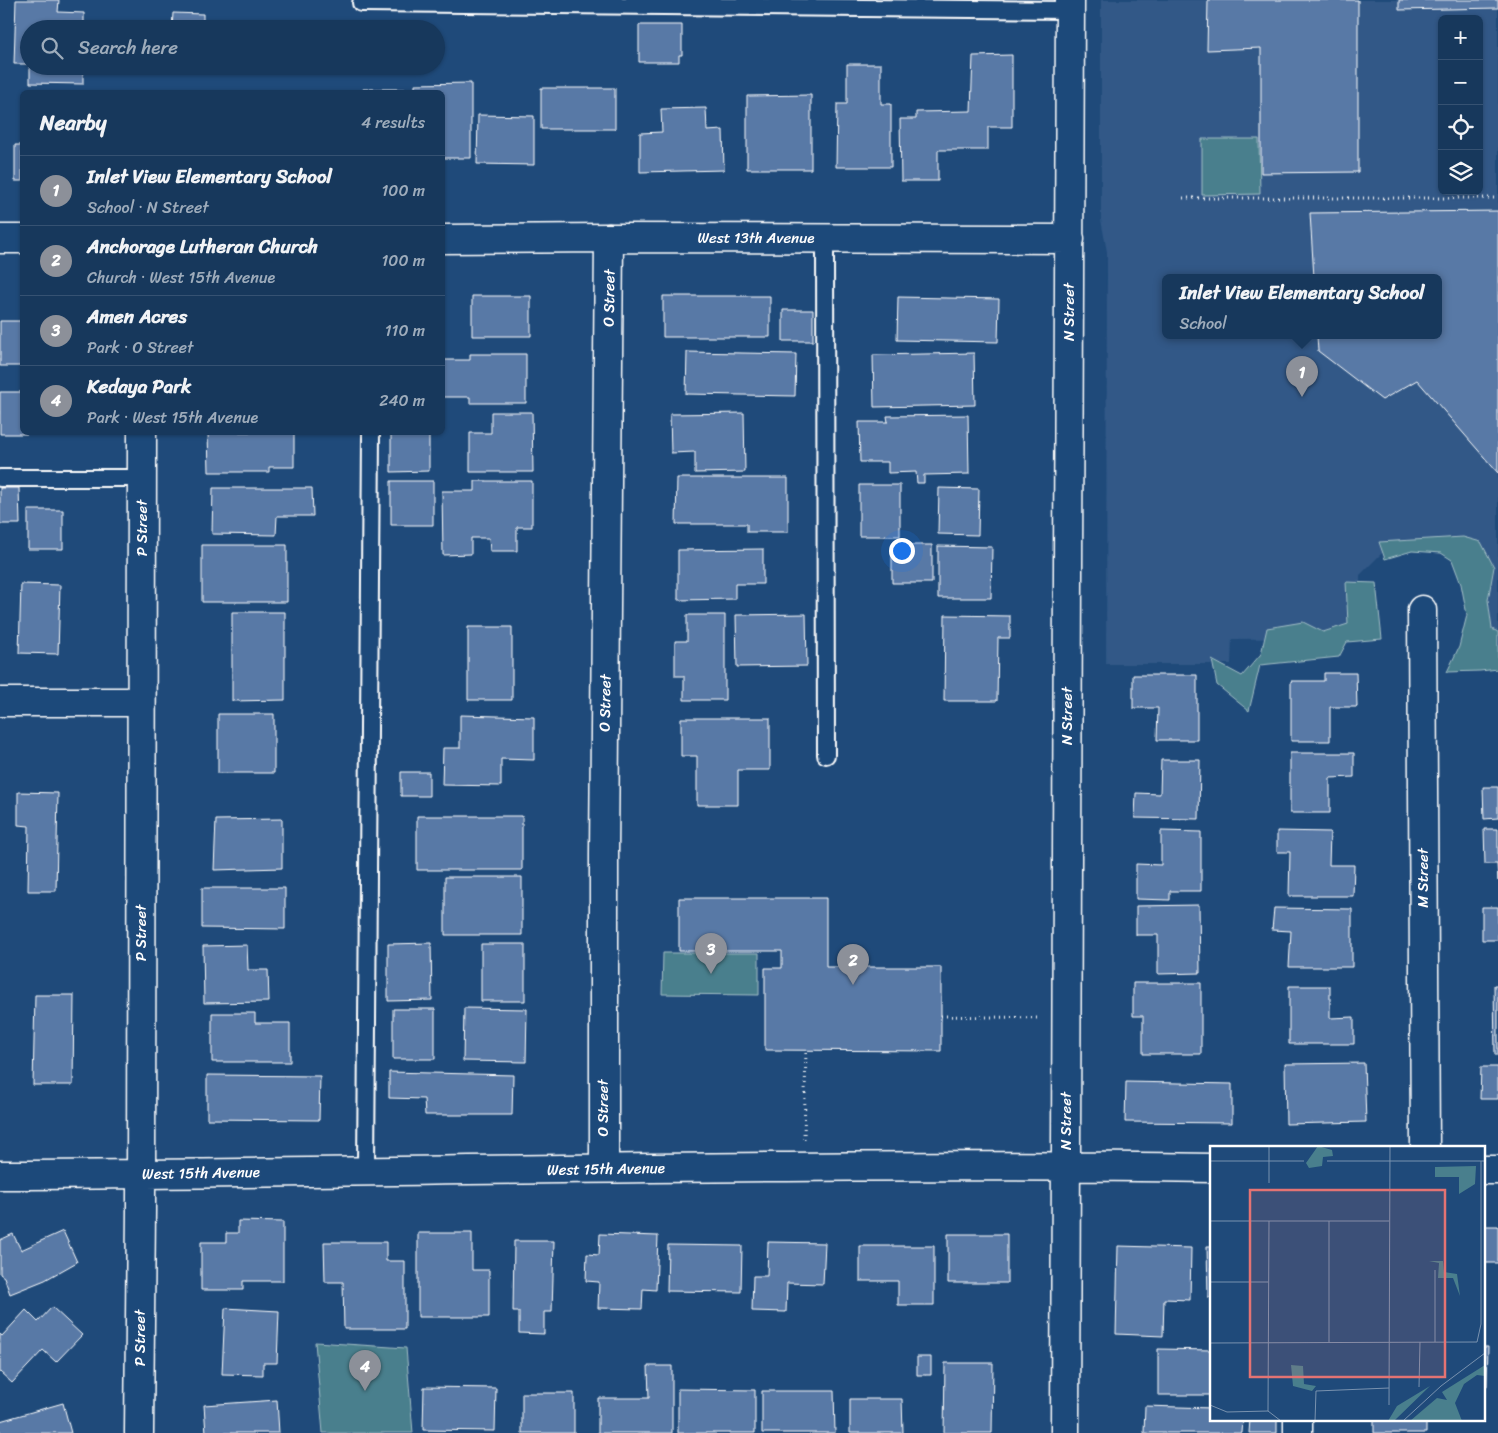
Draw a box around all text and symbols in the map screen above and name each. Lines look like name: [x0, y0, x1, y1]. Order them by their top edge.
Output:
map controls: [1438, 15, 1483, 195]
button: +: [1438, 15, 1483, 60]
search box: [20, 20, 445, 75]
text: Search here: [78, 31, 178, 64]
icon: search: [38, 34, 66, 62]
button: −: [1438, 60, 1483, 105]
text: Nearby: [40, 104, 106, 142]
button: locate: [1438, 105, 1483, 150]
text: 4 results: [361, 108, 425, 137]
button: layers: [1438, 150, 1483, 195]
text: Inlet View Elementary School: [87, 160, 332, 193]
text: 1: [53, 176, 59, 205]
text: 100 m: [381, 176, 425, 205]
text: School · N Street: [87, 193, 209, 222]
street label: West 13th Avenue: [697, 225, 815, 251]
text: Anchorage Lutheran Church: [87, 230, 318, 263]
text: 2: [51, 246, 61, 275]
text: 100 m: [381, 246, 425, 275]
text: Church · West 15th Avenue: [87, 263, 275, 292]
street label: O Street: [596, 268, 623, 327]
popup: [1162, 274, 1442, 339]
text: Inlet View Elementary School: [1179, 276, 1425, 309]
street label: N Street: [1056, 282, 1082, 341]
text: Amen Acres: [87, 300, 187, 333]
text: School: [1179, 309, 1227, 338]
text: 3: [52, 316, 60, 345]
text: 110 m: [385, 316, 425, 345]
text: Park · O Street: [87, 333, 193, 362]
pin: 1: [1286, 356, 1318, 397]
text: Kedaya Park: [87, 370, 191, 403]
text: 4: [51, 386, 61, 415]
text: 240 m: [379, 386, 425, 415]
text: Park · West 15th Avenue: [87, 403, 258, 432]
street label: P Street: [129, 499, 155, 556]
your location: [889, 538, 915, 564]
street label: O Street: [592, 673, 619, 732]
street label: N Street: [1054, 686, 1080, 745]
street label: M Street: [1410, 847, 1436, 908]
street label: P Street: [128, 904, 154, 961]
pin: 3: [695, 933, 727, 974]
pin: 2: [837, 944, 869, 985]
street label: O Street: [590, 1078, 616, 1137]
street label: N Street: [1053, 1091, 1079, 1150]
inset map: [1210, 1146, 1486, 1420]
street label: West 15th Avenue: [547, 1155, 665, 1183]
street label: West 15th Avenue: [142, 1159, 260, 1187]
street label: P Street: [127, 1309, 153, 1366]
pin: 4: [349, 1350, 381, 1391]

